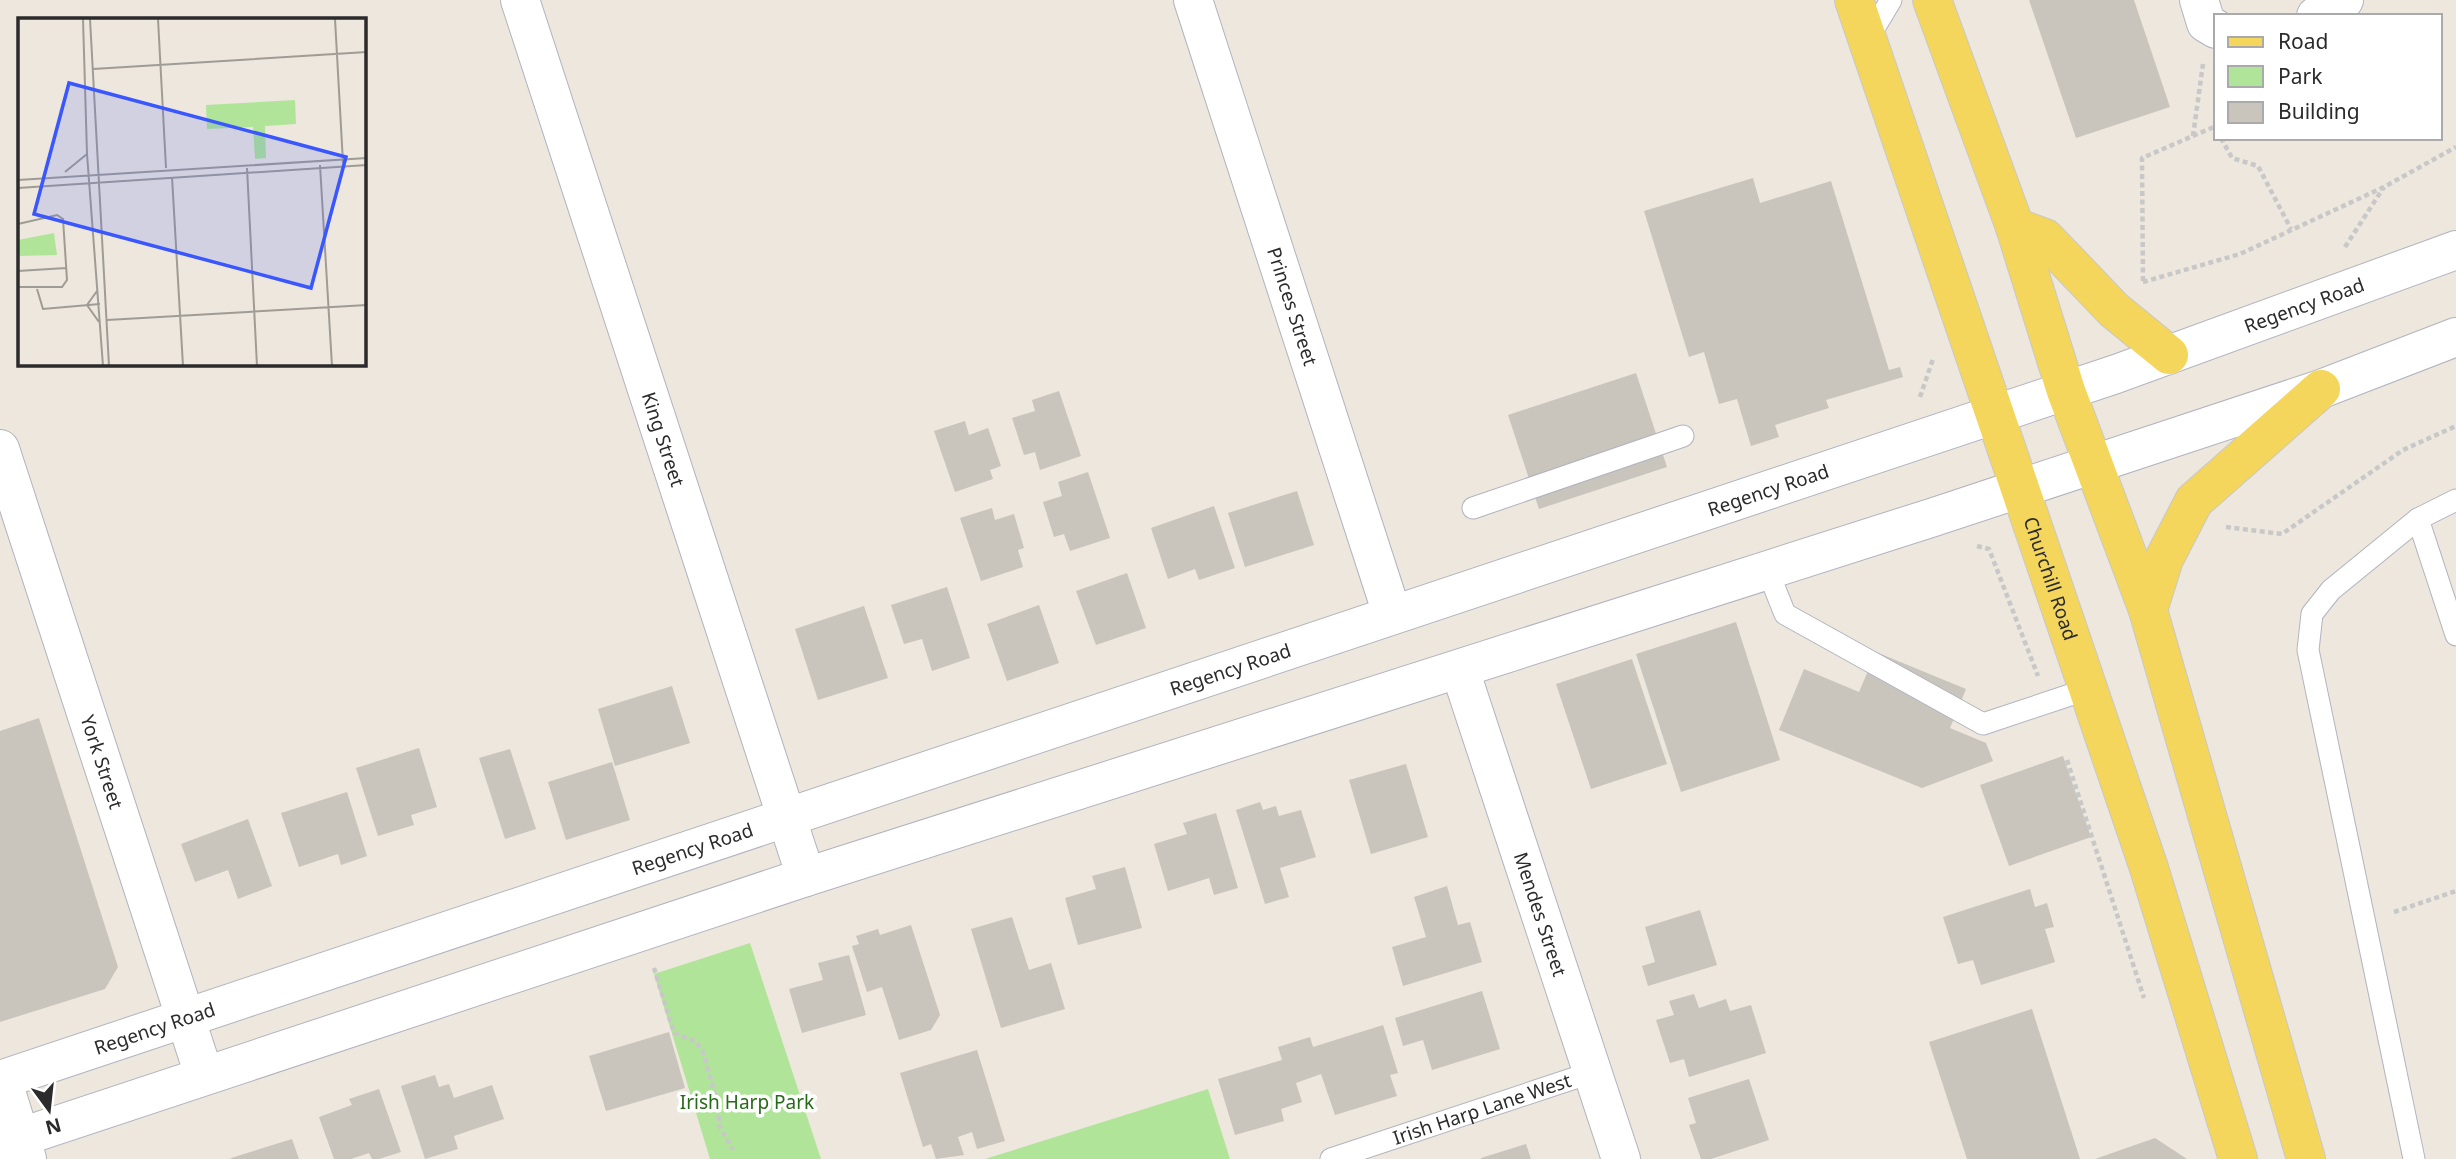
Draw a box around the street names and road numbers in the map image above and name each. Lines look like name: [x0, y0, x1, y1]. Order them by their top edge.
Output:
street label: Princes Street: [1261, 244, 1324, 369]
street label: Regency Road: [2240, 272, 2368, 339]
street label: King Street: [636, 389, 691, 490]
street label: Regency Road: [1704, 458, 1832, 522]
street label: Churchill Road: [2018, 513, 2084, 644]
street label: Regency Road: [1166, 637, 1294, 702]
street label: York Street: [74, 712, 129, 812]
street label: Regency Road: [629, 817, 756, 881]
street label: Mendes Street: [1508, 849, 1573, 980]
street label: Regency Road: [91, 996, 219, 1061]
street label: Irish Harp Lane West: [1389, 1067, 1575, 1151]

